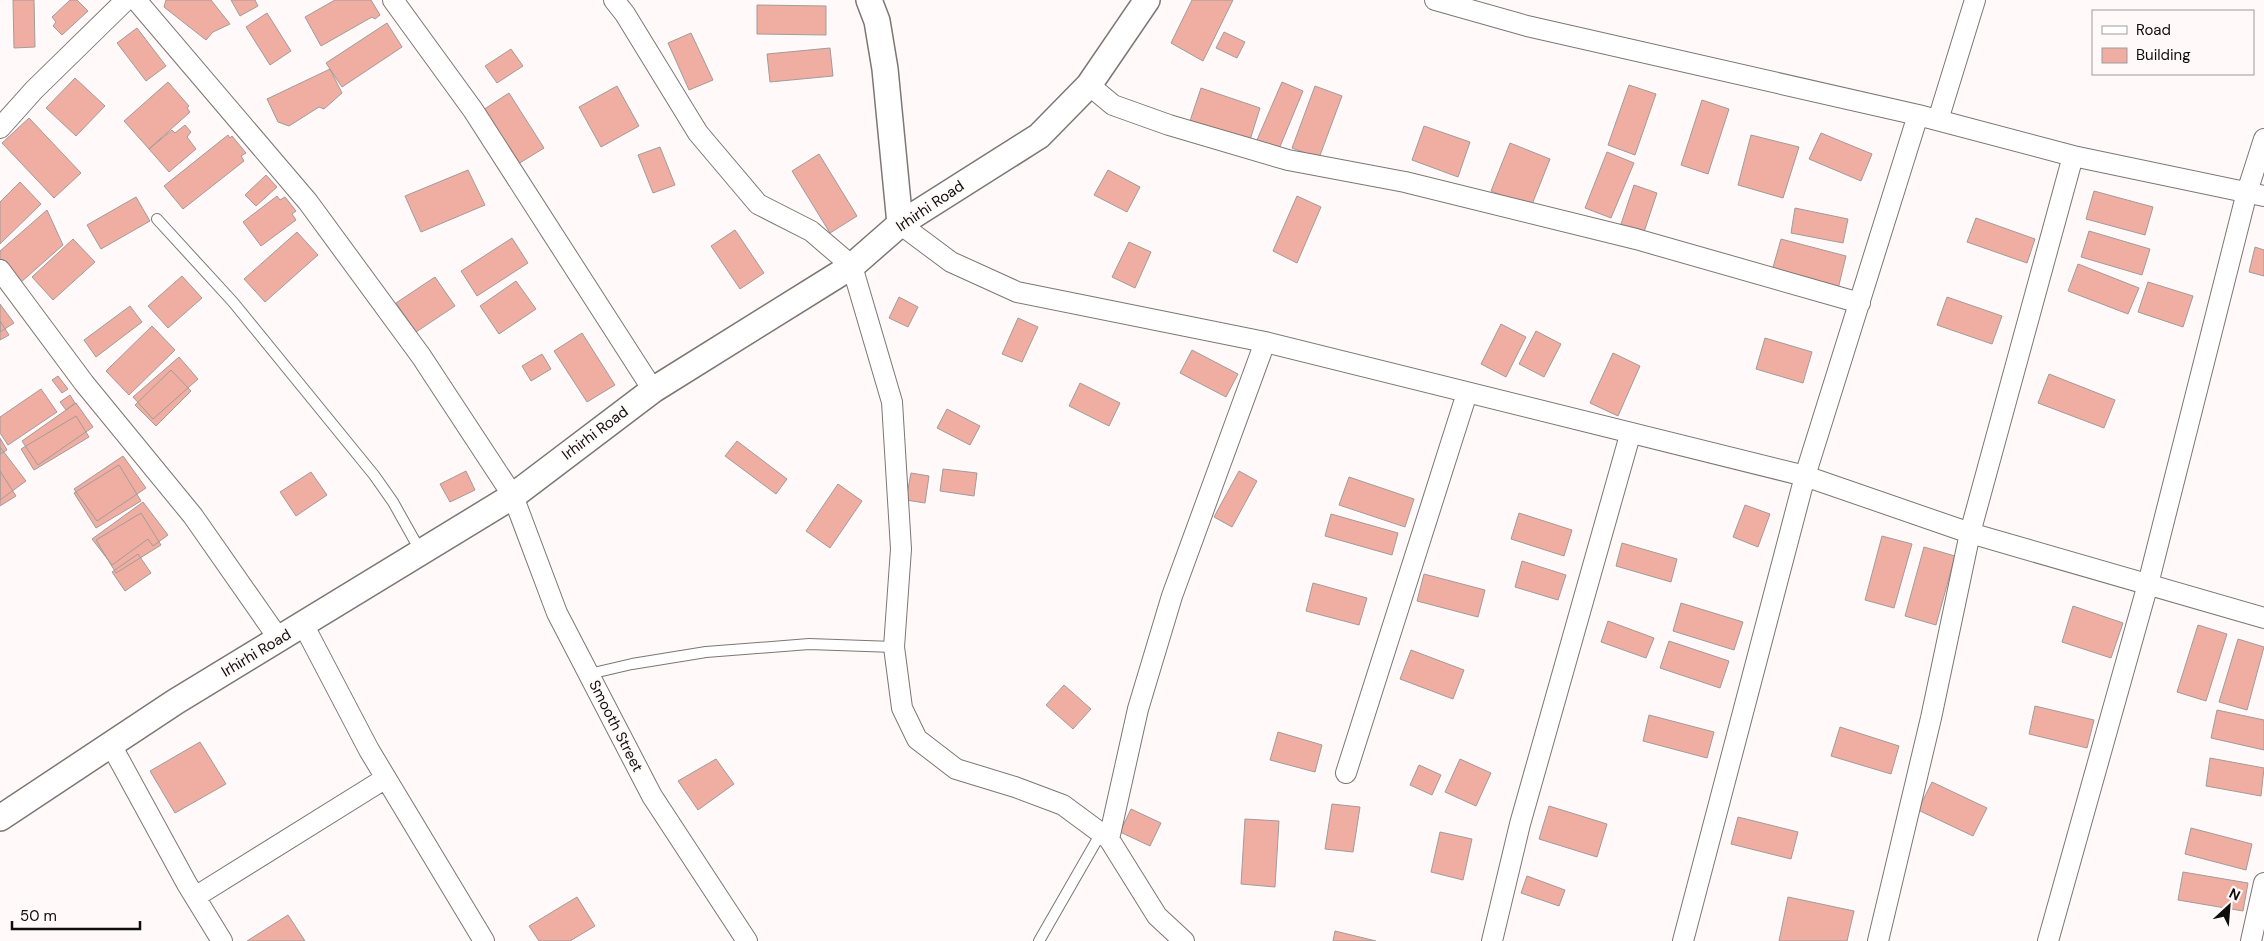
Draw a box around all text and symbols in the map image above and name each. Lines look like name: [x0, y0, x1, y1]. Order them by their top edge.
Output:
legend: [2092, 10, 2254, 75]
text: Road: [2136, 20, 2171, 40]
text: Building: [2136, 45, 2191, 65]
street label: Irhirhi Road: [892, 176, 968, 236]
street label: Irhirhi Road: [558, 402, 632, 464]
street label: Irhirhi Road: [217, 624, 295, 682]
street label: Smooth Street: [584, 677, 648, 775]
north arrow: [2204, 881, 2254, 931]
text: N: [2226, 884, 2243, 905]
scale bar: [12, 898, 140, 930]
text: 50 m: [20, 906, 57, 926]

